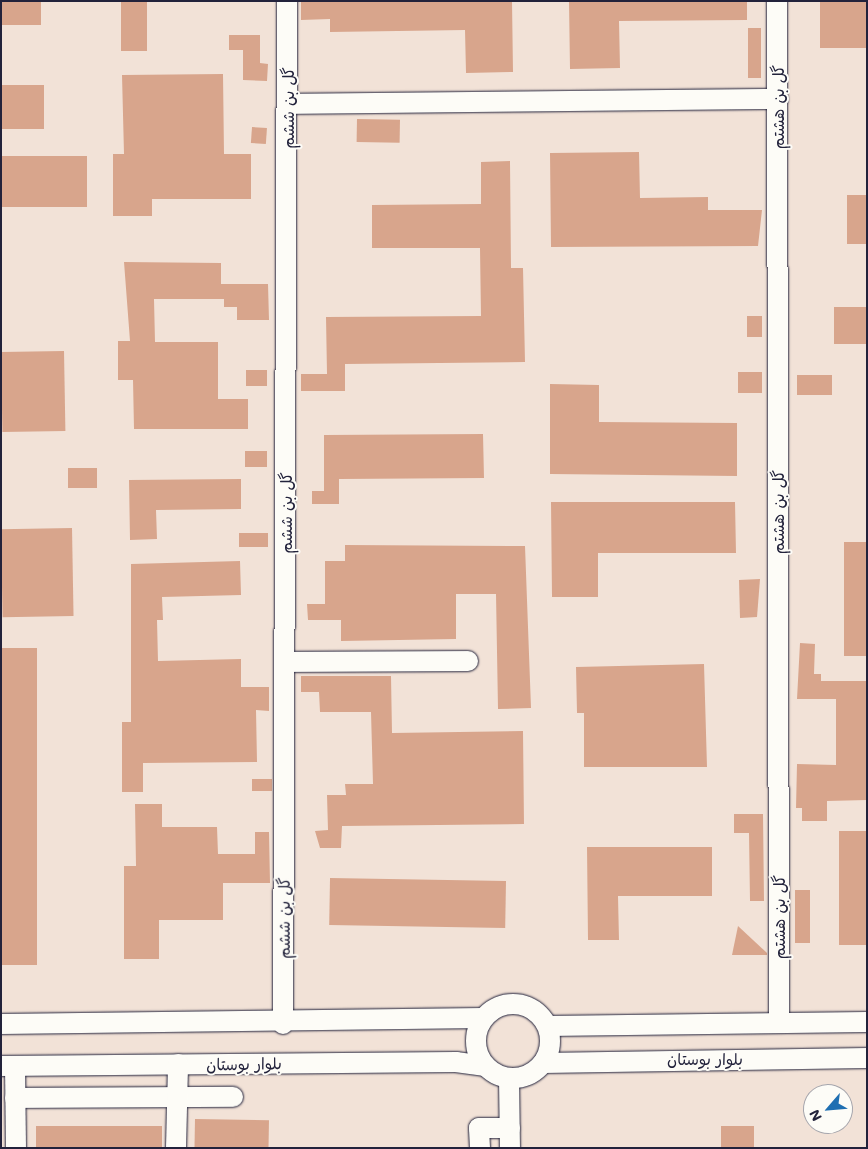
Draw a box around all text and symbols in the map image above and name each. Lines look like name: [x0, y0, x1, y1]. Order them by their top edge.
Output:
street label: گل بن هشتم: [768, 65, 788, 149]
street label: گل بن ششم: [278, 67, 298, 149]
street label: گل بن هشتم: [768, 470, 788, 554]
street label: گل بن ششم: [276, 472, 296, 554]
street label: گل بن هشتم: [769, 875, 789, 959]
street label: گل بن ششم: [274, 877, 294, 959]
street label: بلوار بوستان: [667, 1049, 743, 1069]
street label: بلوار بوستان: [206, 1054, 282, 1074]
north arrow: [803, 1084, 853, 1134]
text: N: [804, 1107, 826, 1125]

